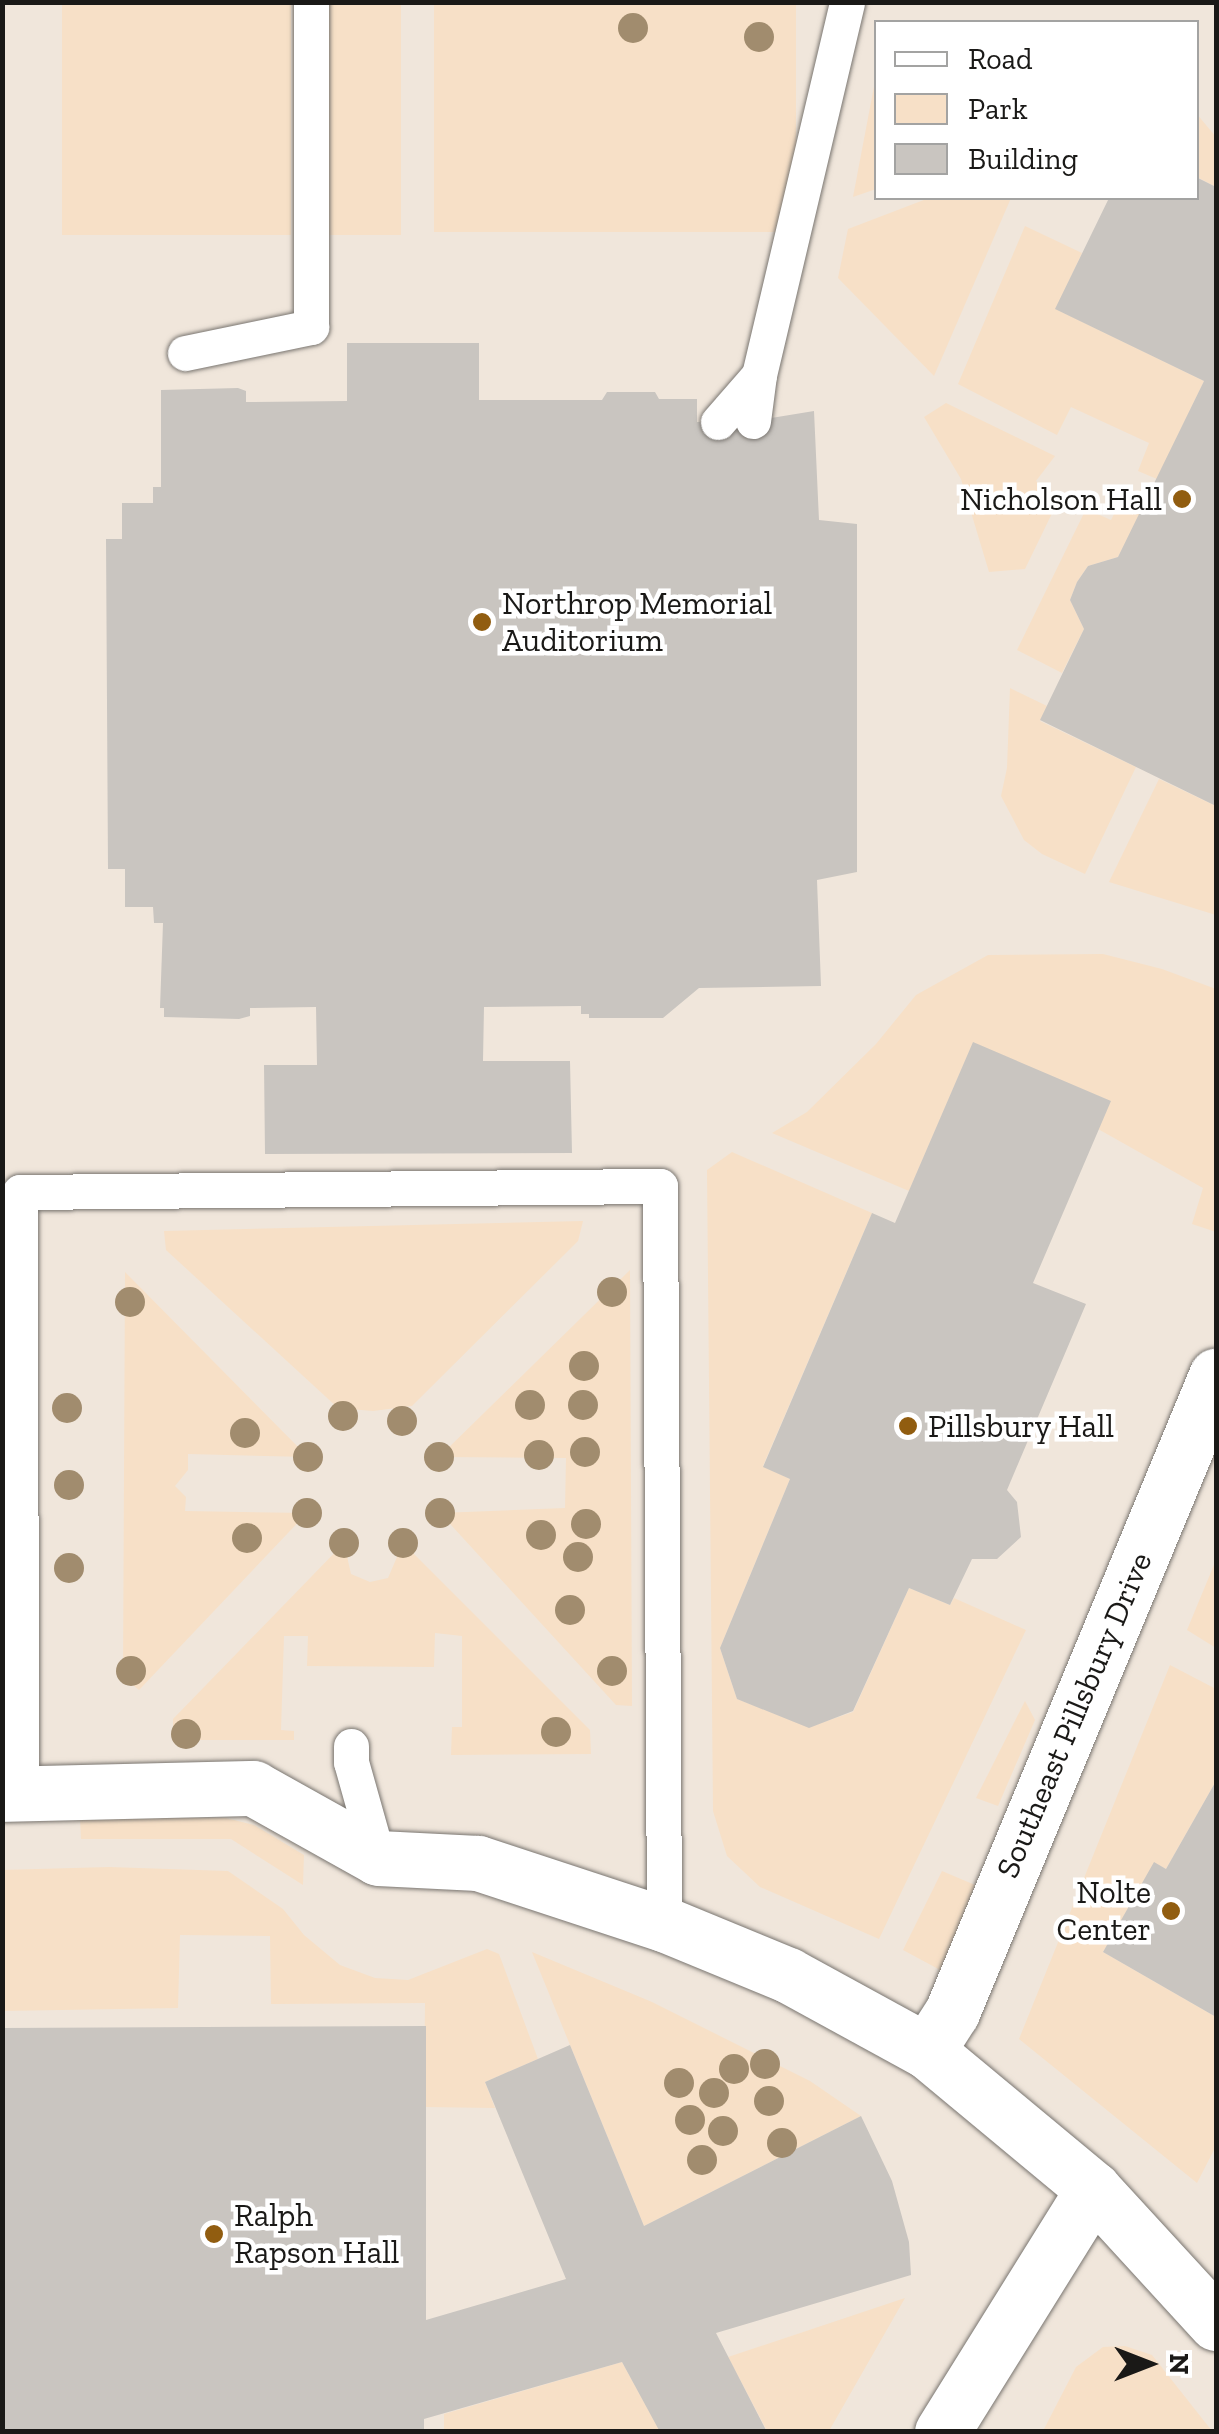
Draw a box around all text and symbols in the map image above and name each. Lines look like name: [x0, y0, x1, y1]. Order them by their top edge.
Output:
legend: [874, 20, 1199, 200]
text: Road: [968, 41, 1033, 77]
text: Park: [968, 91, 1028, 127]
text: Building: [968, 141, 1078, 177]
place label: Nicholson Hall: [960, 480, 1162, 518]
marker: Nicholson Hall: [1171, 488, 1193, 510]
place label: Northrop Memorial Auditorium: [502, 585, 772, 660]
marker: Northrop Memorial Auditorium: [471, 611, 493, 633]
place label: Pillsbury Hall: [928, 1407, 1115, 1445]
marker: Pillsbury Hall: [897, 1415, 919, 1437]
street label: Southeast Pillsbury Drive: [988, 1546, 1160, 1884]
place label: Nolte Center: [1057, 1874, 1151, 1949]
marker: Nolte Center: [1160, 1900, 1182, 1922]
place label: Ralph Rapson Hall: [234, 2197, 399, 2272]
marker: Ralph Rapson Hall: [203, 2223, 225, 2245]
north arrow: [1099, 2314, 1199, 2414]
text: N: [1163, 2353, 1196, 2375]

